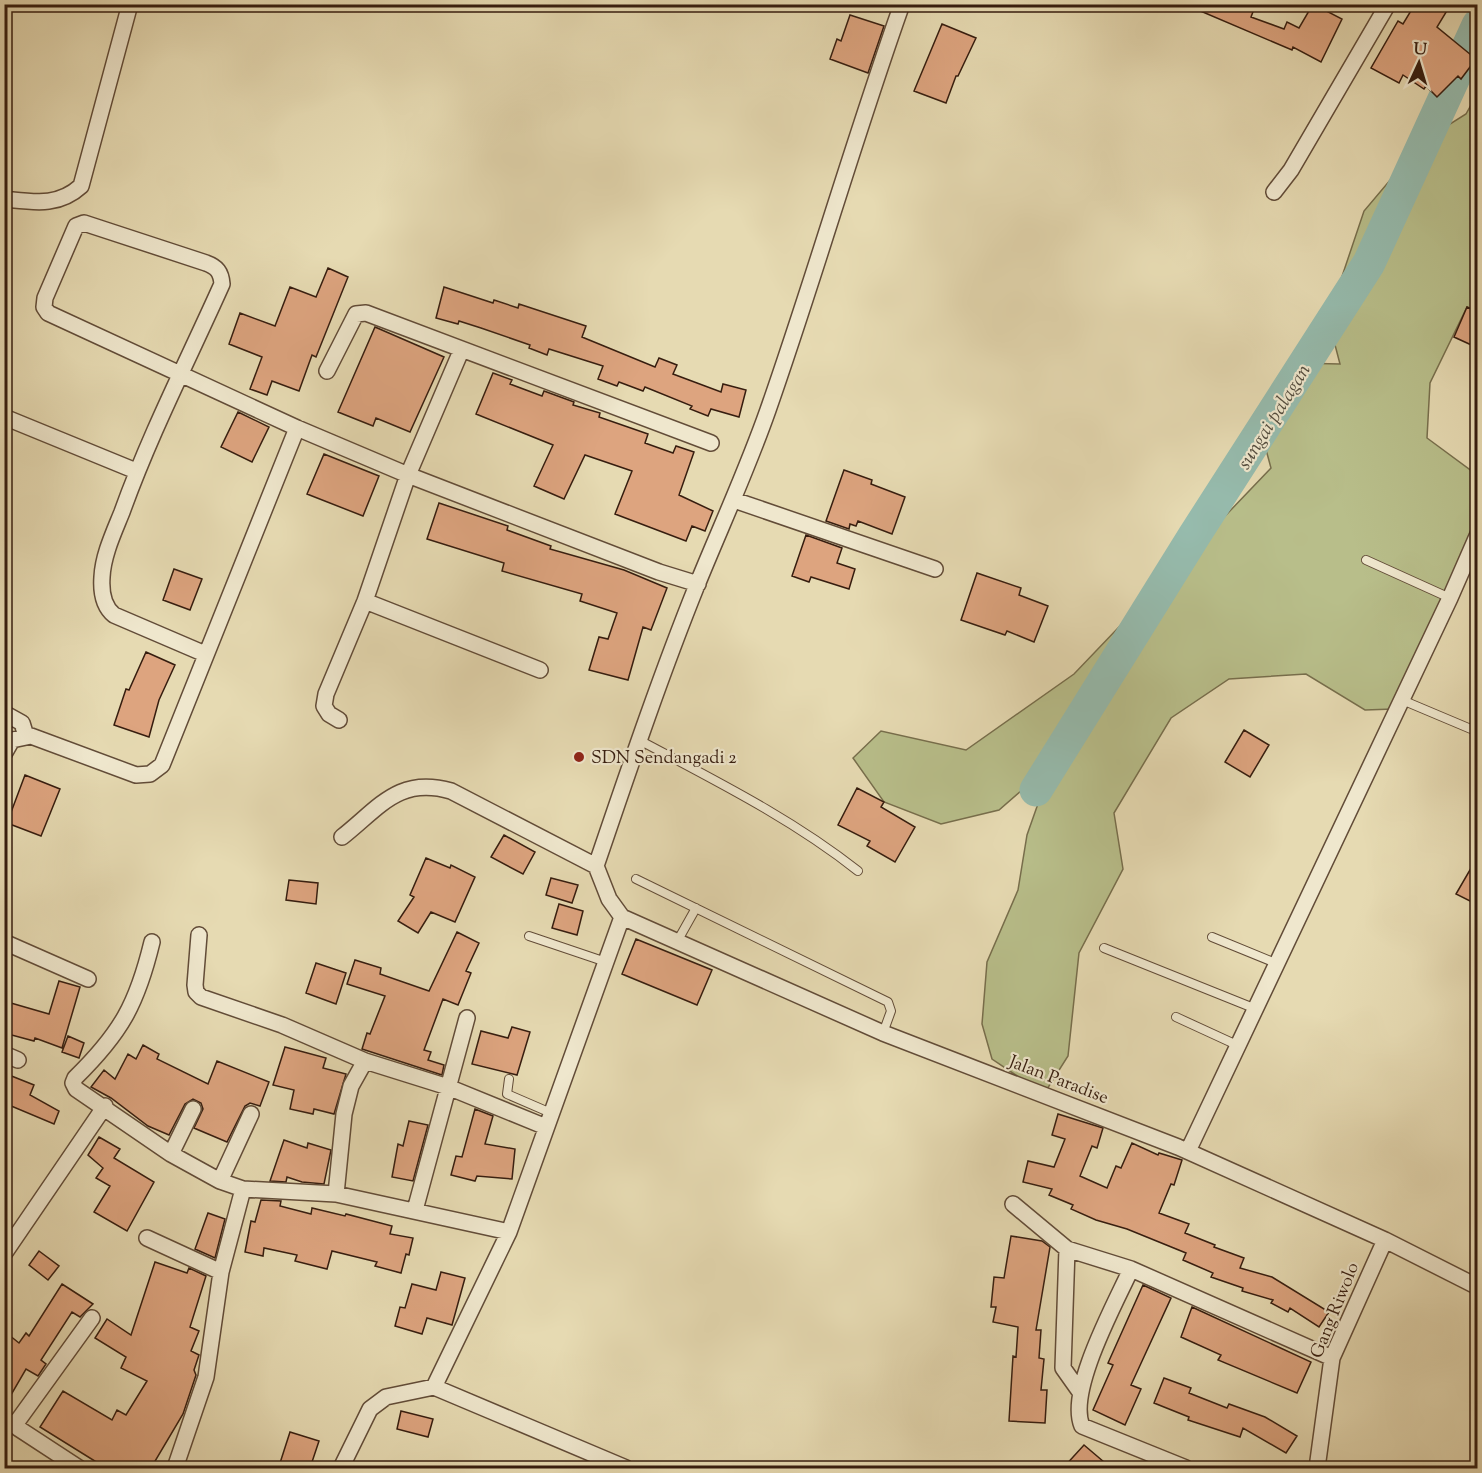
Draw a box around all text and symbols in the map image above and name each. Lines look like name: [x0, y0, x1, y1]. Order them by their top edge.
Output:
north arrow: [1389, 33, 1449, 93]
text: U: [1413, 39, 1428, 63]
water label: sungai palagan: [1231, 359, 1319, 476]
place label: SDN Sendangadi 2: [591, 746, 737, 772]
marker: SDN Sendangadi 2: [572, 750, 586, 764]
street label: Jalan Paradise: [1004, 1050, 1112, 1112]
street label: Gang Riwolo: [1305, 1259, 1367, 1363]

